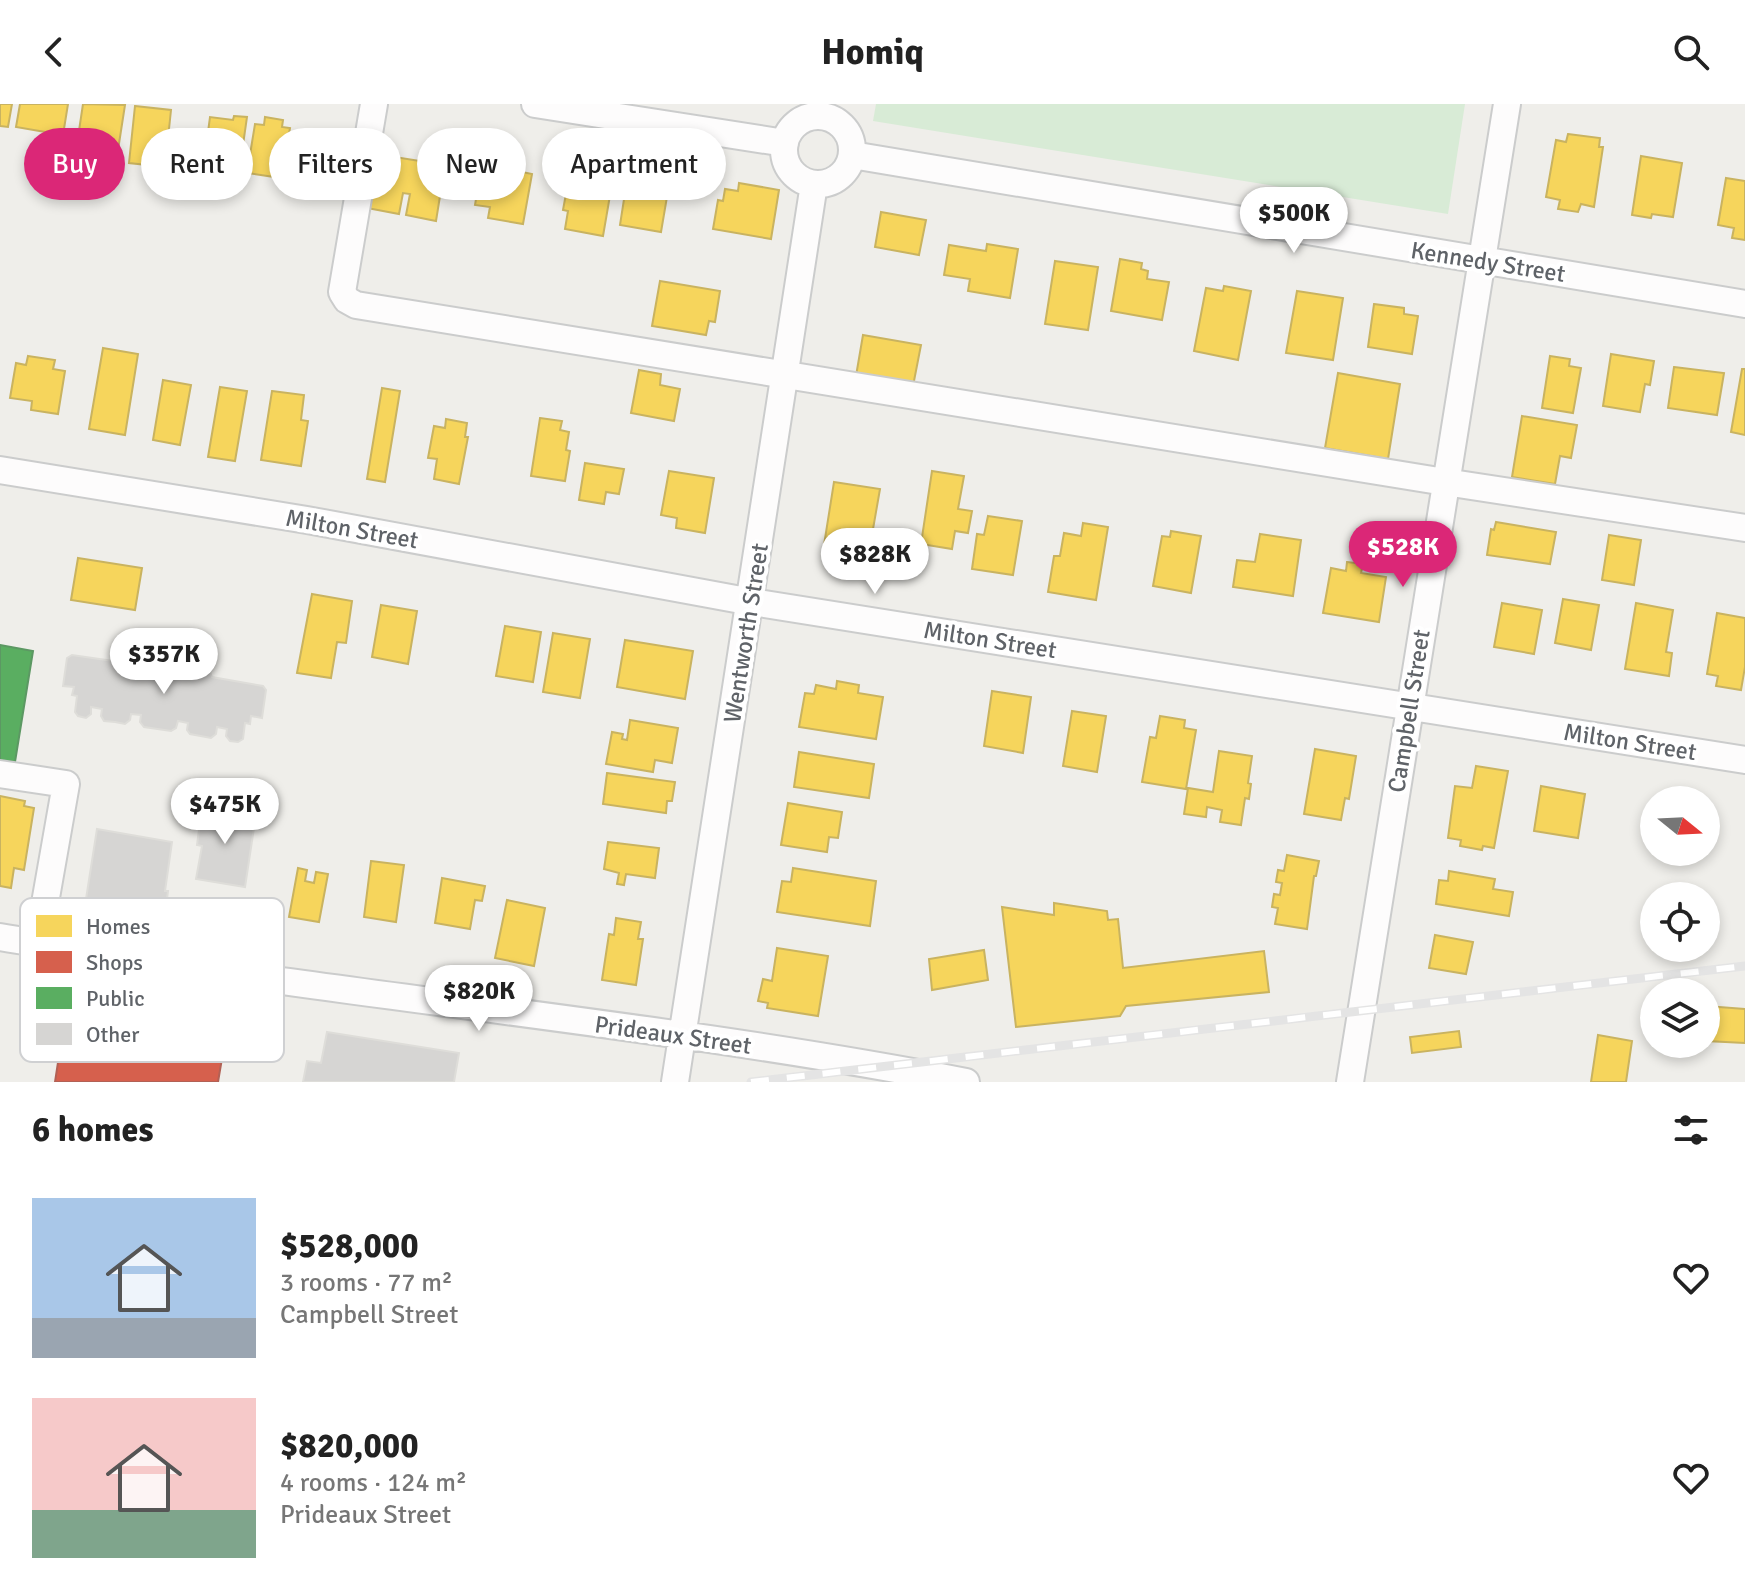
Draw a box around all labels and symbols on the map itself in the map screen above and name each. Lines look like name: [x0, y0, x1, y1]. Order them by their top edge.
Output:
pin: $500K: [1238, 187, 1350, 255]
street label: Kennedy Street: [1409, 235, 1567, 289]
street label: Milton Street: [283, 503, 421, 555]
pin: $528K: [1347, 521, 1459, 589]
pin: $828K: [819, 528, 931, 596]
street label: Wentworth Street: [717, 541, 775, 725]
street label: Milton Street: [921, 615, 1059, 665]
street label: Campbell Street: [1381, 627, 1437, 795]
pin: $357K: [108, 628, 220, 696]
street label: Milton Street: [1561, 717, 1699, 767]
pin: $475K: [169, 778, 281, 846]
north arrow: [1640, 786, 1720, 866]
legend: [20, 898, 284, 1062]
text: Homes: [86, 913, 150, 940]
text: Shops: [86, 949, 143, 976]
pin: $820K: [423, 965, 535, 1033]
text: Public: [86, 985, 145, 1012]
street label: Prideaux Street: [593, 1009, 753, 1061]
text: Other: [86, 1021, 139, 1048]

